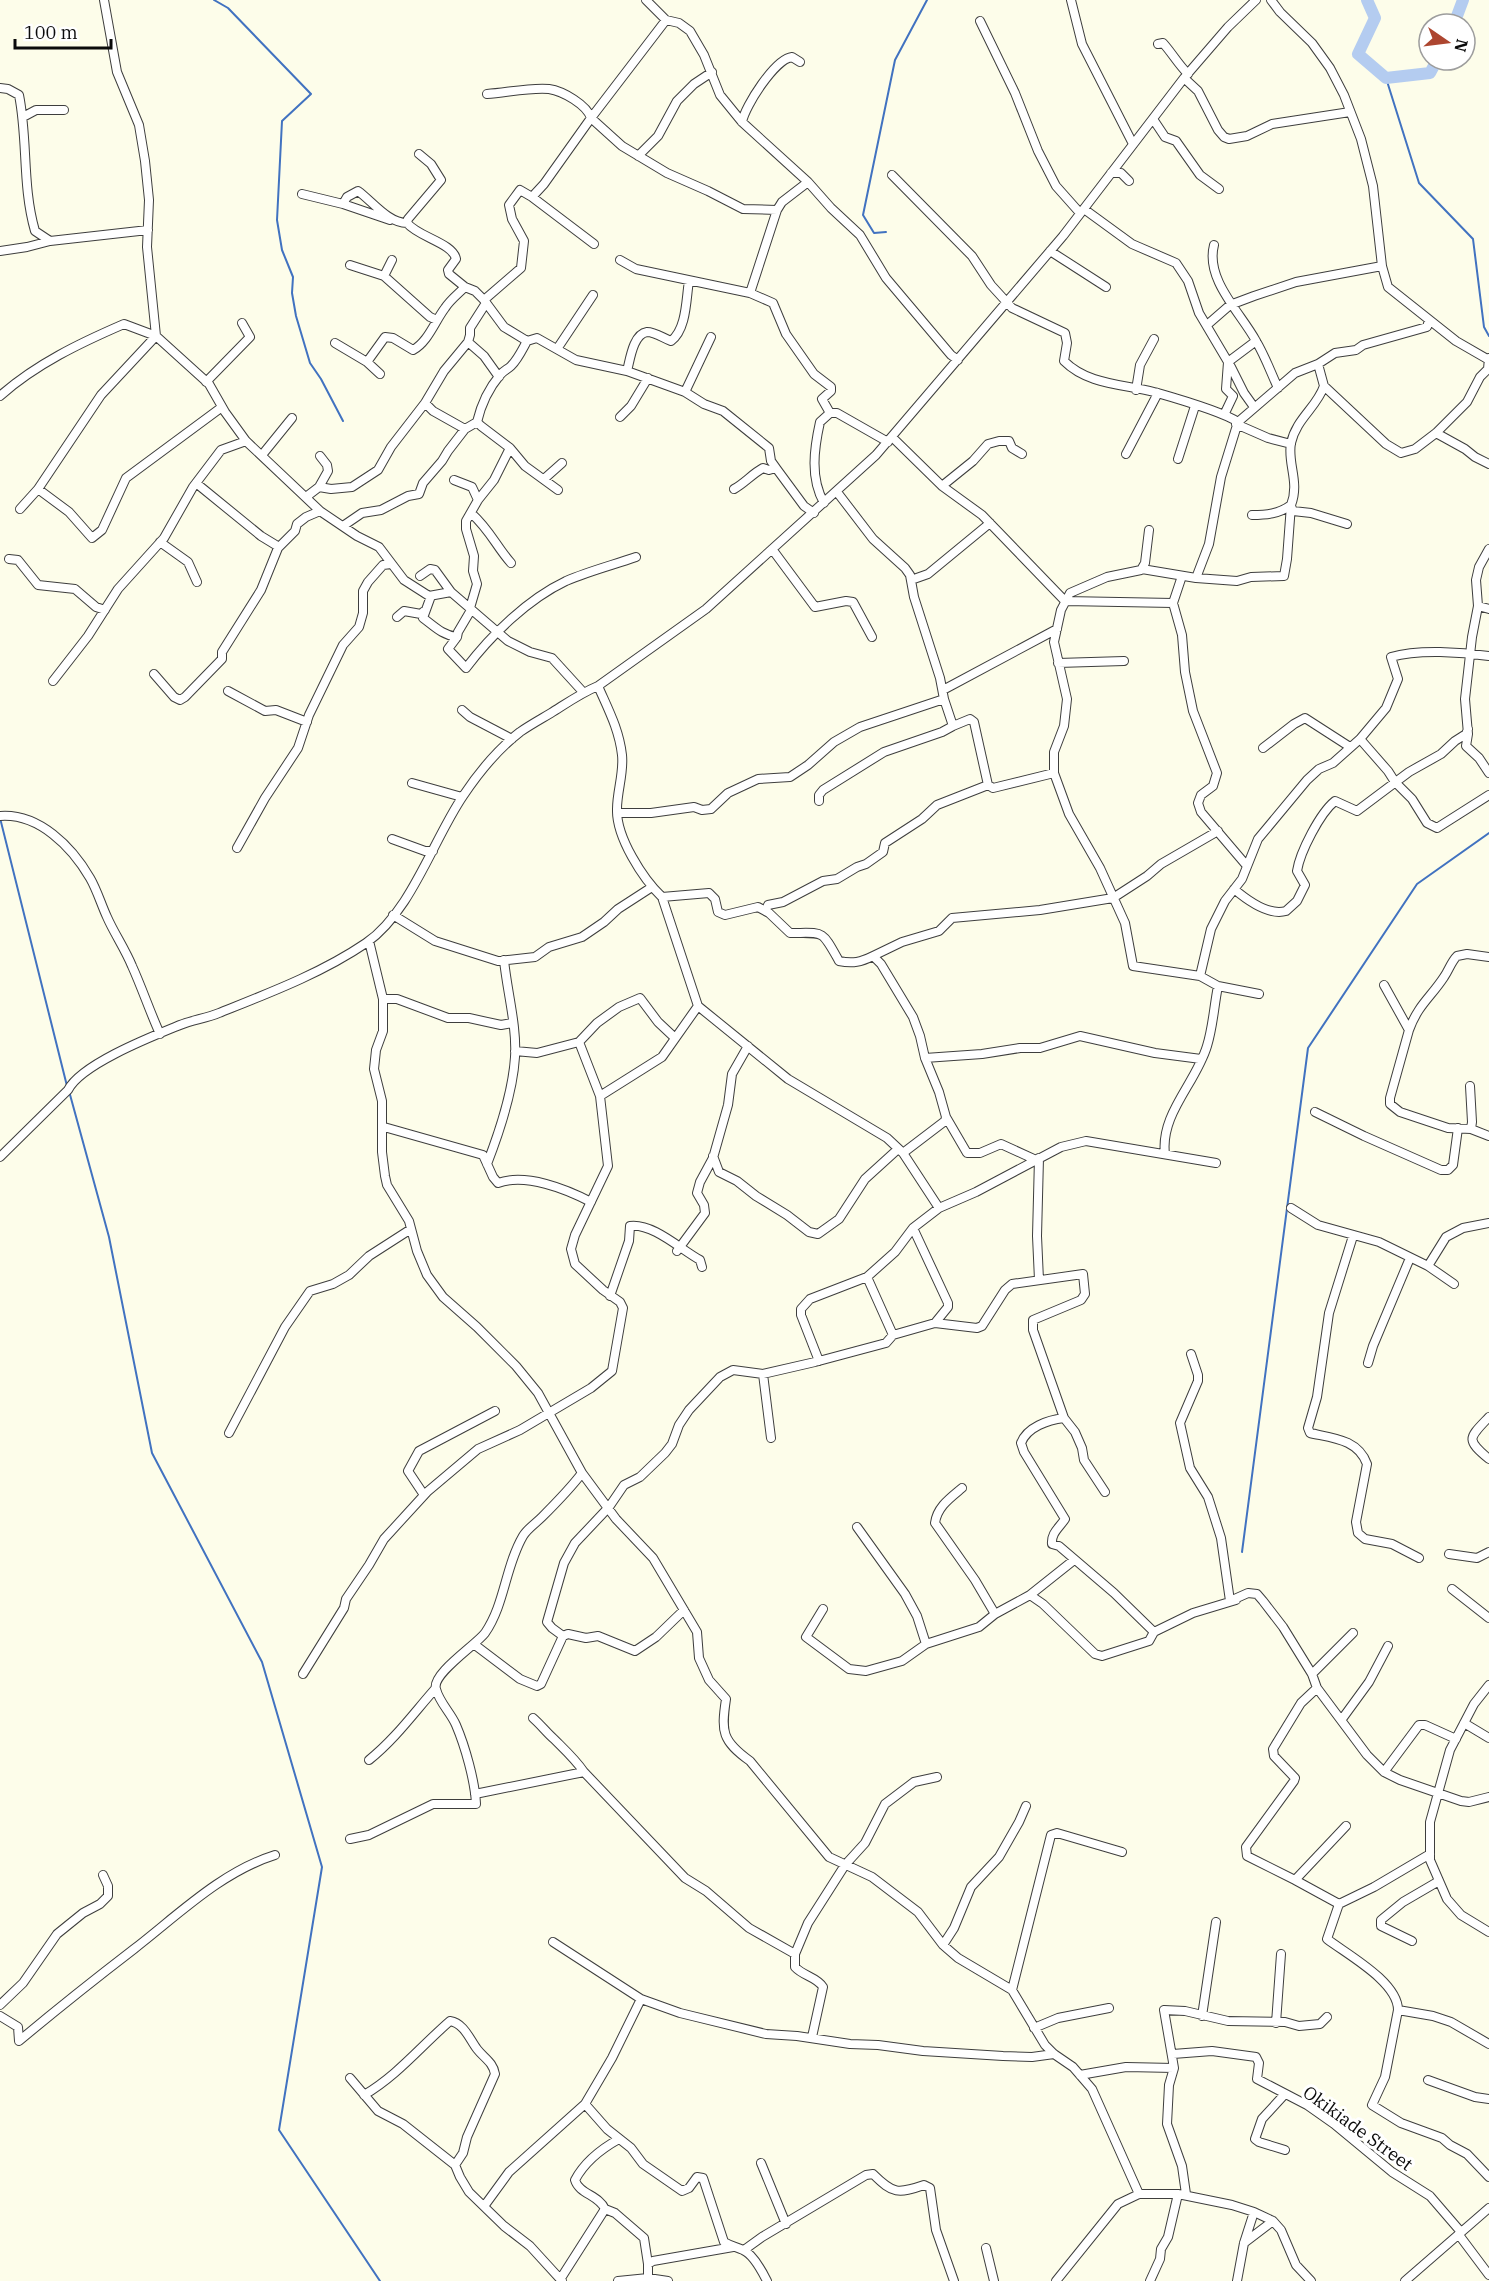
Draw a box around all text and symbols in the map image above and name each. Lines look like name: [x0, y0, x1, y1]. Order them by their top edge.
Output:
scale bar: [15, 12, 111, 50]
north arrow: [1417, 12, 1477, 72]
text: 100 m: [24, 21, 78, 44]
text: N: [1450, 37, 1473, 54]
street label: Okikiade Street: [1298, 2080, 1418, 2176]

